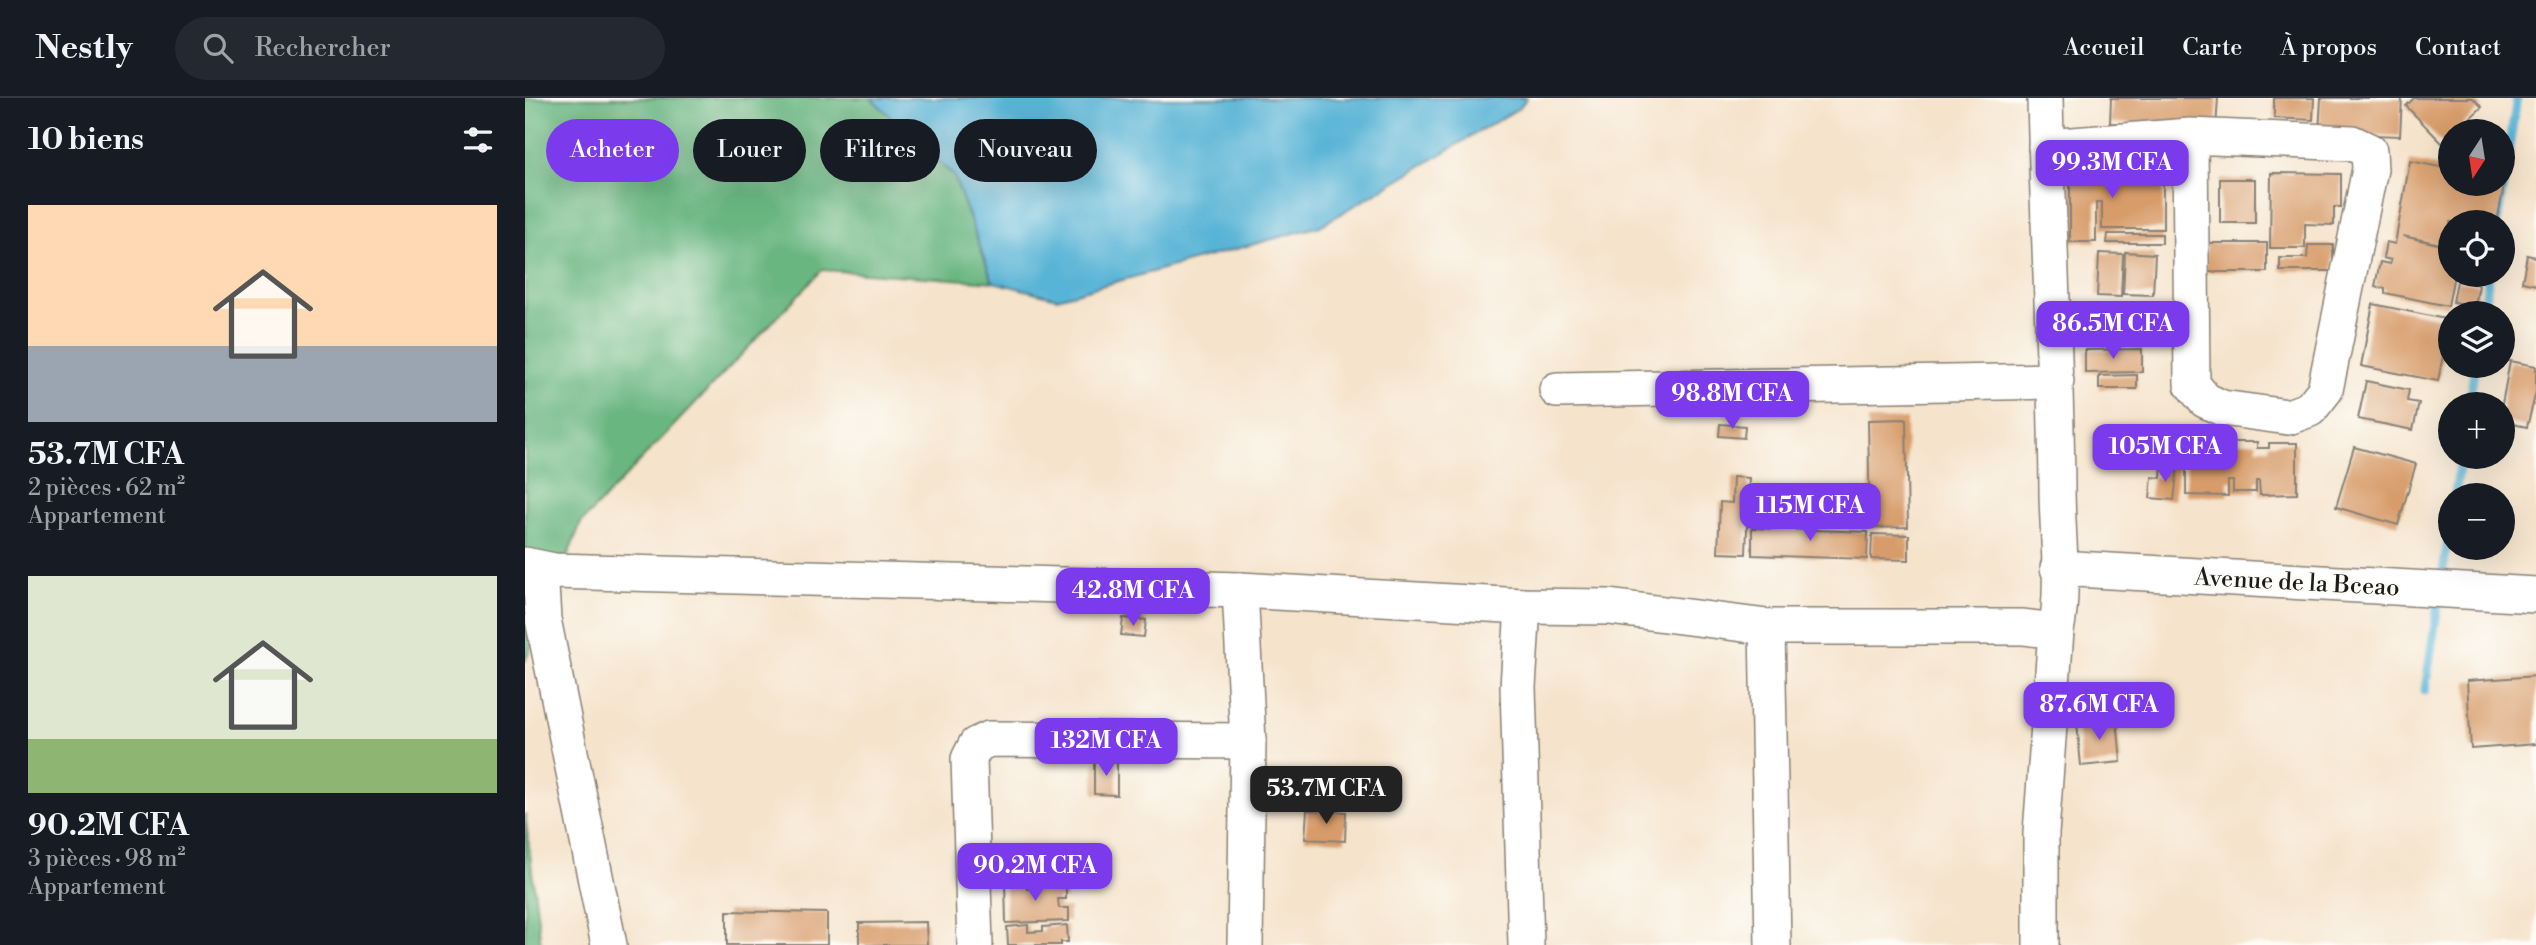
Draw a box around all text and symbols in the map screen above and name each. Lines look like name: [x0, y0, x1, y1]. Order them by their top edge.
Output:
search box: [175, 17, 665, 80]
text: Nestly: [35, 28, 133, 69]
icon: search: [199, 29, 237, 67]
text: Rechercher: [255, 32, 391, 64]
text: Accueil: [2063, 33, 2144, 63]
text: Carte: [2182, 33, 2242, 63]
text: À propos: [2280, 33, 2377, 63]
text: Contact: [2415, 33, 2501, 63]
chip: Acheter: [546, 119, 679, 182]
chip: Louer: [693, 119, 806, 182]
chip: Filtres: [820, 119, 940, 182]
chip: Nouveau: [954, 119, 1097, 182]
north arrow: [2438, 119, 2515, 196]
map controls: [2438, 119, 2515, 560]
text: 10 biens: [28, 121, 144, 159]
icon: filters: [459, 121, 497, 159]
pin: 99.3M CFA: [2032, 140, 2192, 200]
text: 99.3M CFA: [2052, 149, 2172, 177]
button: locate: [2438, 210, 2515, 287]
icon: home: [200, 251, 326, 377]
button: layers: [2438, 301, 2515, 378]
pin: 86.5M CFA: [2033, 302, 2193, 361]
text: 86.5M CFA: [2052, 310, 2174, 338]
pin: 98.8M CFA: [1652, 372, 1812, 431]
text: 98.8M CFA: [1671, 380, 1793, 408]
button: +: [2438, 392, 2515, 469]
pin: 105M CFA: [2093, 424, 2237, 484]
text: 105M CFA: [2109, 433, 2221, 461]
text: 53.7M CFA: [28, 436, 184, 474]
text: 2 pièces · 62 m²: [28, 474, 185, 502]
button: −: [2438, 483, 2515, 560]
pin: 115M CFA: [1738, 484, 1882, 543]
text: 115M CFA: [1756, 492, 1864, 520]
text: Appartement: [28, 502, 166, 530]
street label: Avenue de la Bceao: [2193, 563, 2400, 603]
pin: 42.8M CFA: [1053, 568, 1213, 628]
text: 42.8M CFA: [1072, 577, 1194, 605]
icon: home: [200, 622, 326, 748]
pin: 87.6M CFA: [2019, 682, 2179, 742]
text: 87.6M CFA: [2039, 691, 2159, 719]
pin: 132M CFA: [1034, 718, 1178, 778]
text: 132M CFA: [1051, 727, 1161, 755]
pin: 53.7M CFA: [1246, 766, 1406, 826]
text: 53.7M CFA: [1266, 775, 1386, 803]
text: 90.2M CFA: [28, 807, 189, 845]
pin: 90.2M CFA: [955, 844, 1115, 903]
text: 3 pièces · 98 m²: [28, 845, 186, 873]
text: 90.2M CFA: [973, 852, 1097, 880]
text: Appartement: [28, 873, 166, 901]

